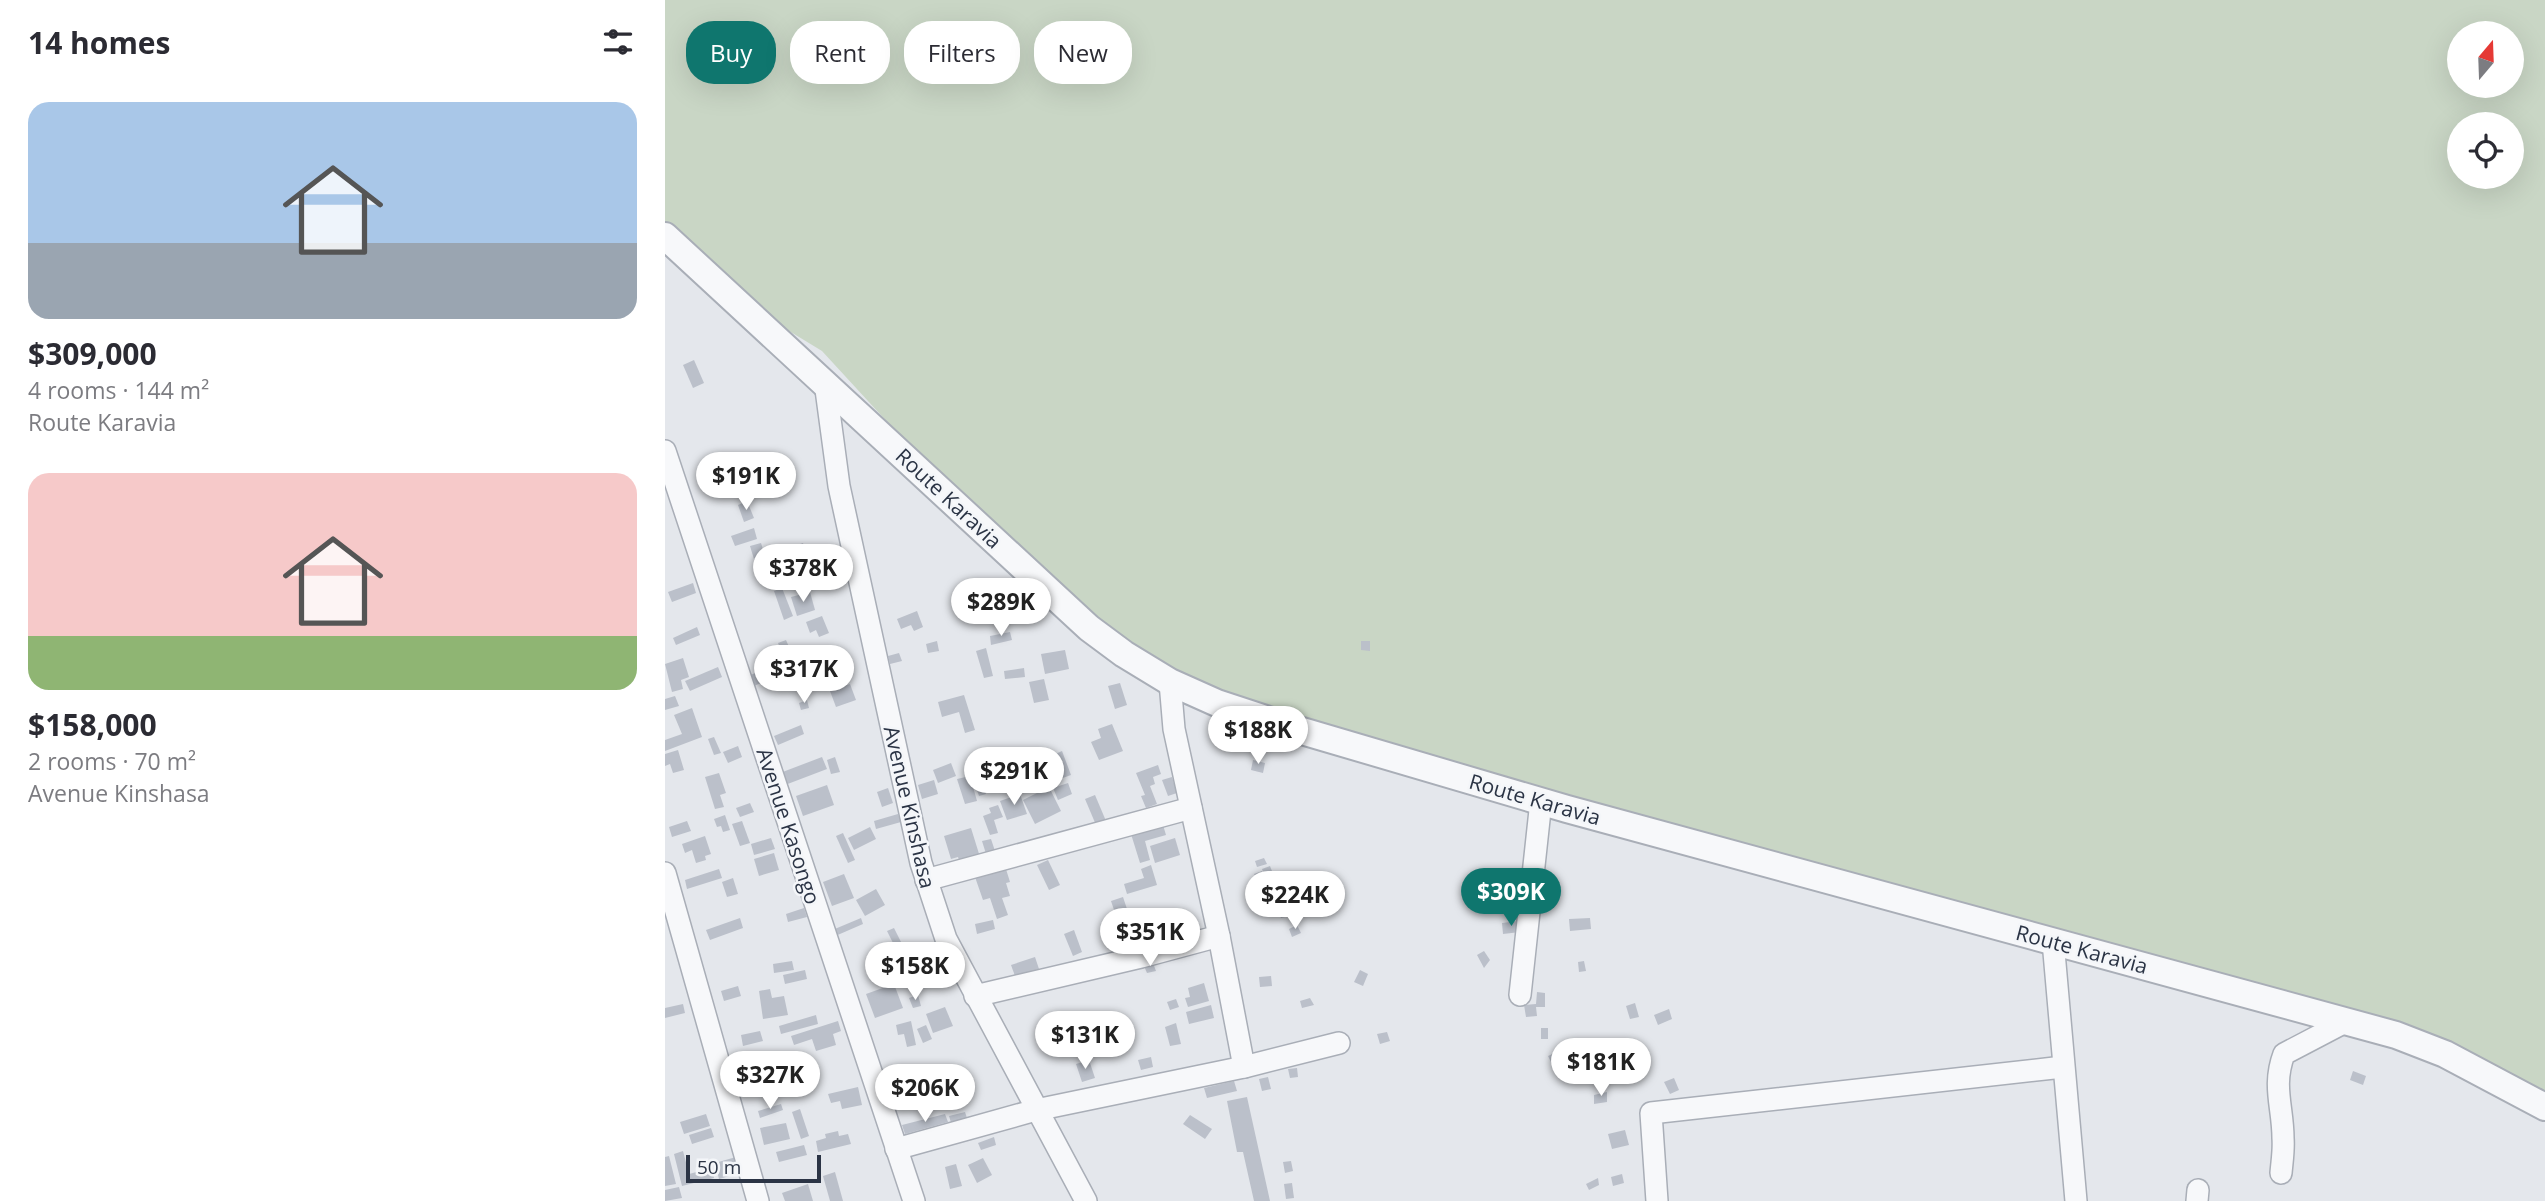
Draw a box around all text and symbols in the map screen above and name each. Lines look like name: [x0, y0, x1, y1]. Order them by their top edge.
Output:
chip: Buy: [686, 21, 776, 84]
chip: Rent: [790, 21, 890, 84]
chip: Filters: [904, 21, 1020, 84]
chip: New: [1034, 21, 1132, 84]
north arrow: [2447, 21, 2523, 98]
map controls: [2447, 21, 2524, 189]
text: 14 homes: [28, 22, 171, 63]
icon: filters: [599, 23, 637, 61]
button: locate: [2447, 112, 2524, 189]
icon: home: [270, 147, 396, 273]
text: $309,000: [28, 333, 157, 374]
text: 4 rooms · 144 m²: [28, 374, 209, 406]
text: Route Karavia: [28, 406, 176, 438]
street label: Route Karavia: [890, 442, 1008, 554]
pin: $191K: [697, 452, 795, 512]
text: $191K: [712, 459, 780, 491]
icon: home: [270, 518, 396, 644]
pin: $378K: [754, 544, 852, 604]
text: $378K: [769, 551, 837, 583]
pin: $289K: [952, 578, 1050, 638]
text: $289K: [967, 585, 1035, 617]
pin: $317K: [755, 646, 853, 705]
text: $317K: [770, 652, 838, 684]
text: $158,000: [28, 704, 157, 745]
pin: $188K: [1209, 706, 1307, 766]
text: $188K: [1224, 713, 1292, 745]
street label: Avenue Kinshasa: [878, 723, 942, 891]
street label: Avenue Kasongo: [751, 744, 827, 908]
text: 2 rooms · 70 m²: [28, 745, 196, 777]
pin: $291K: [965, 748, 1063, 807]
text: $291K: [980, 754, 1048, 786]
street label: Route Karavia: [1466, 767, 1604, 831]
text: Avenue Kinshasa: [28, 777, 210, 809]
pin: $309K: [1462, 869, 1560, 928]
pin: $224K: [1246, 872, 1344, 931]
text: $309K: [1477, 875, 1545, 907]
text: $224K: [1261, 878, 1329, 910]
pin: $351K: [1101, 908, 1199, 968]
text: $351K: [1116, 915, 1184, 947]
street label: Route Karavia: [2013, 918, 2151, 980]
pin: $158K: [866, 942, 964, 1002]
text: $158K: [881, 949, 949, 981]
pin: $131K: [1036, 1012, 1134, 1071]
text: $131K: [1051, 1018, 1119, 1050]
pin: $181K: [1552, 1038, 1650, 1098]
text: $181K: [1567, 1045, 1635, 1077]
pin: $327K: [721, 1052, 819, 1111]
text: $327K: [736, 1058, 804, 1090]
pin: $206K: [876, 1064, 974, 1124]
text: $206K: [891, 1071, 959, 1103]
scale bar: [686, 1152, 821, 1184]
text: 50 m: [697, 1154, 741, 1180]

